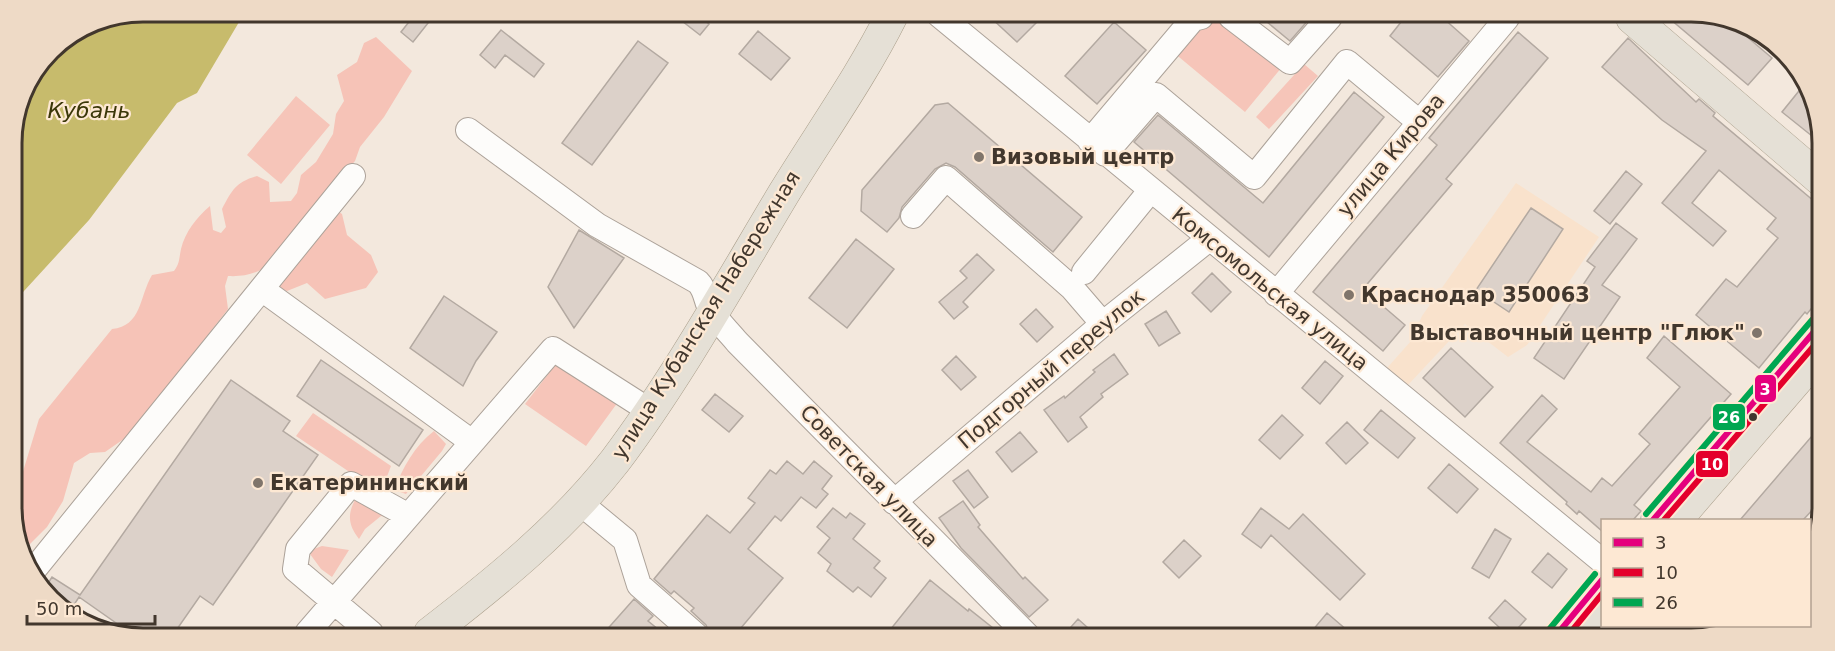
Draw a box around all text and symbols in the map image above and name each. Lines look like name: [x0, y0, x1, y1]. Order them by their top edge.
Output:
street label: улица Кирова: [1333, 89, 1449, 221]
water label: Кубань: [47, 98, 131, 123]
place label: Визовый центр: [991, 145, 1174, 169]
marker: Визовый центр: [972, 150, 986, 164]
street label: улица Кубанская Набережная: [607, 166, 805, 464]
street label: Комсомольская улица: [1167, 202, 1373, 376]
place label: Краснодар 350063: [1361, 283, 1590, 307]
street label: Подгорный переулок: [953, 284, 1149, 454]
marker: Краснодар 350063: [1342, 288, 1356, 302]
place label: Выставочный центр "Глюк": [1409, 321, 1745, 345]
marker: Выставочный центр "Глюк": [1750, 326, 1764, 340]
line badge: 3: [1754, 374, 1777, 403]
text: 3: [1759, 380, 1771, 399]
street label: Советская улица: [795, 400, 943, 552]
line badge: 26: [1712, 403, 1746, 431]
text: 26: [1718, 408, 1740, 427]
unlabelled marker: [1747, 411, 1759, 423]
line badge: 10: [1695, 450, 1729, 478]
text: 10: [1701, 455, 1723, 474]
place label: Екатерининский: [270, 471, 469, 495]
marker: Екатерининский: [251, 476, 265, 490]
legend: [1601, 519, 1811, 627]
text: 3: [1655, 532, 1666, 553]
text: 10: [1655, 562, 1678, 583]
scale bar: [27, 588, 154, 626]
text: 26: [1655, 592, 1678, 613]
text: 50 m: [36, 598, 82, 619]

